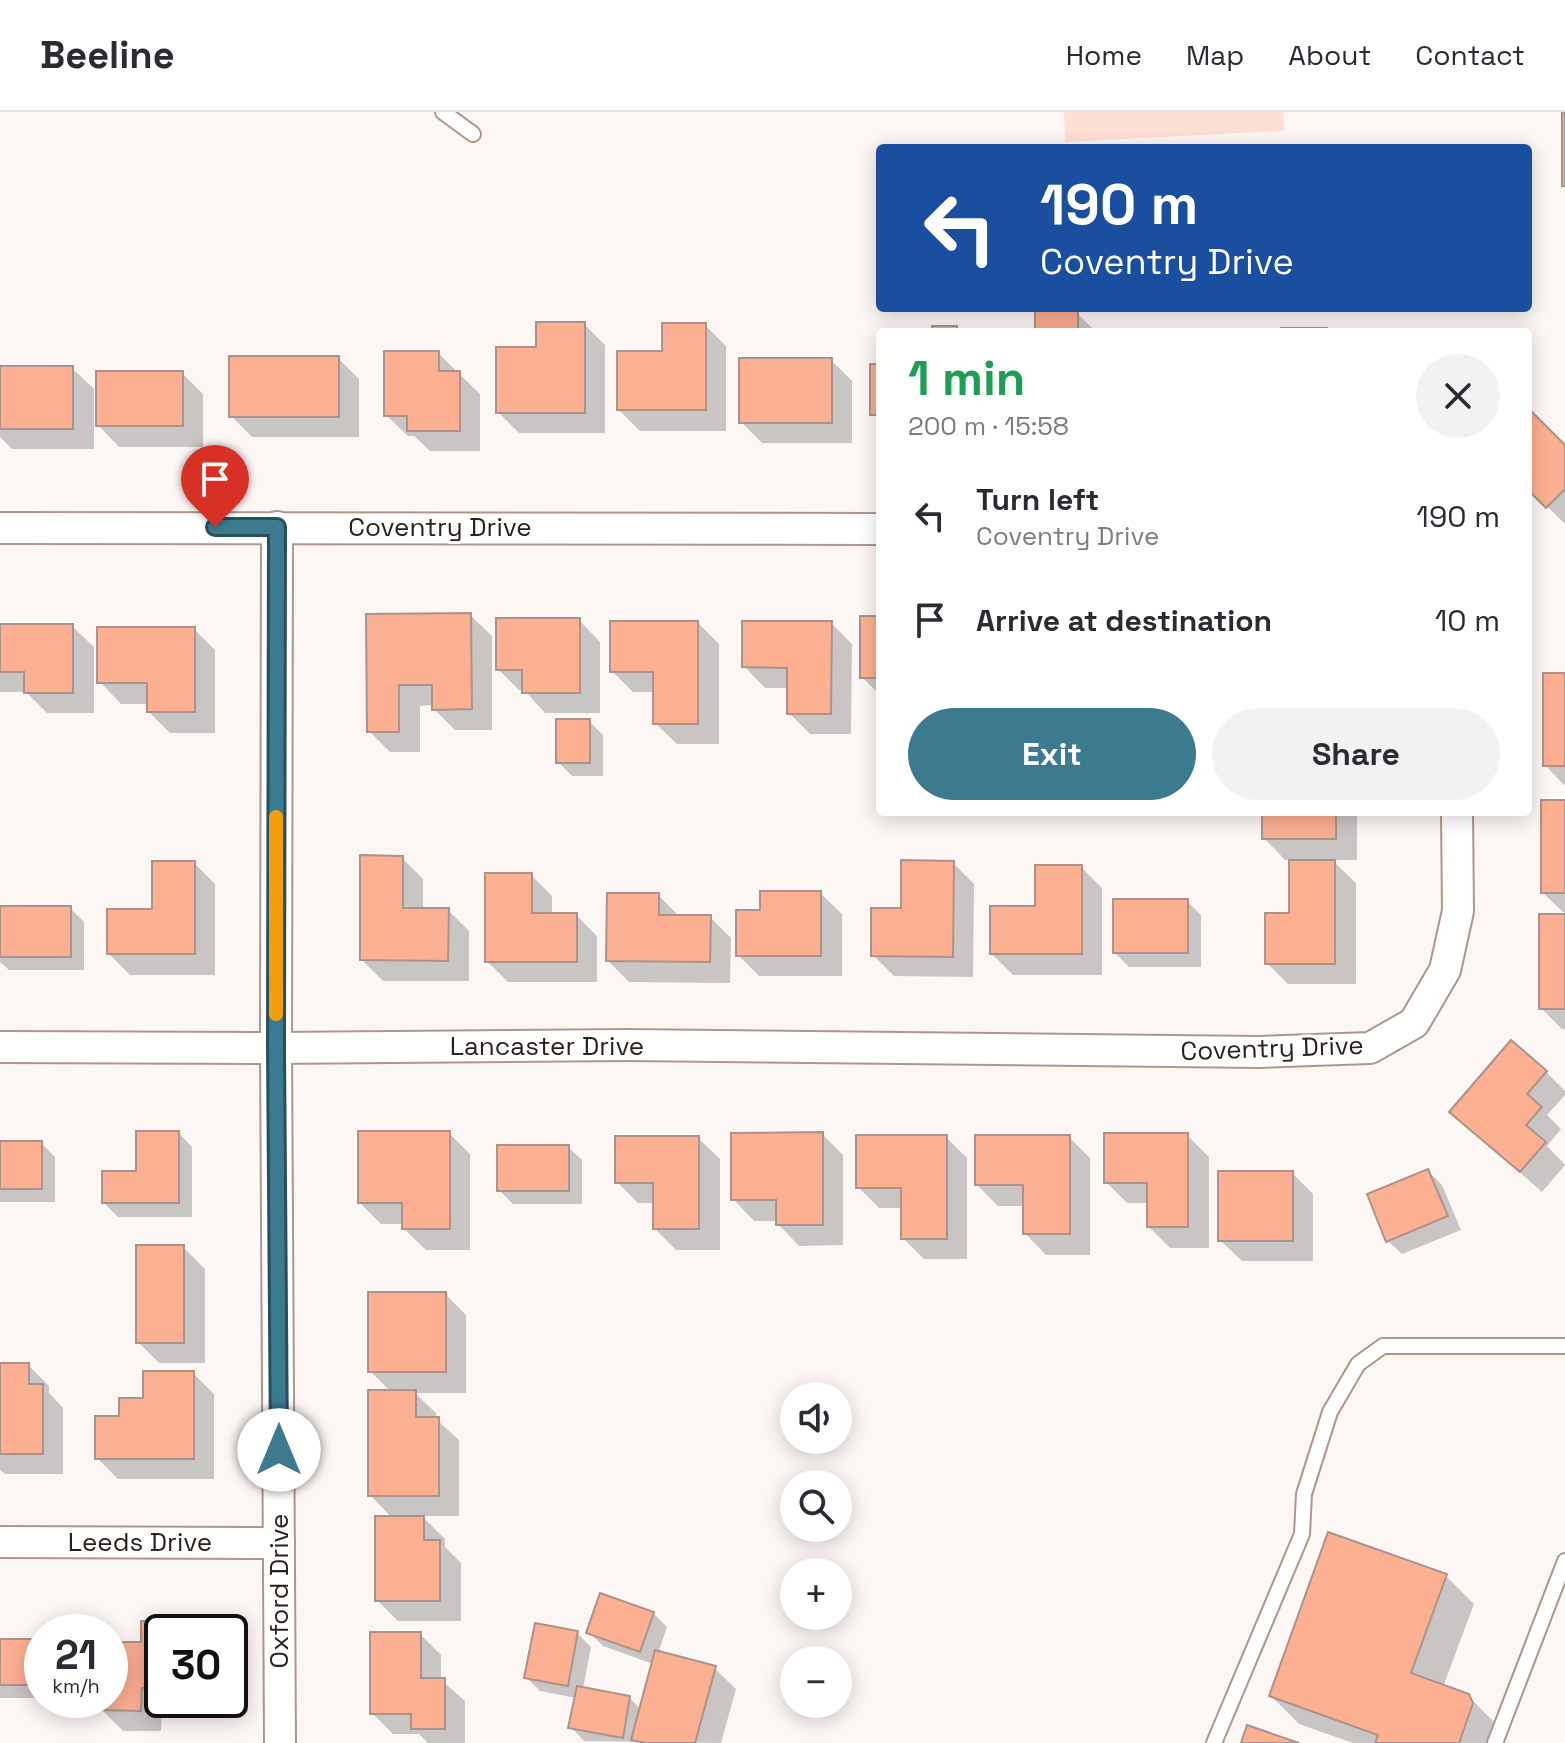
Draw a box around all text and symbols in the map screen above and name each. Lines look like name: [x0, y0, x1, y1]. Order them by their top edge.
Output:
text: Beeline: [40, 31, 175, 79]
text: Home: [1066, 37, 1142, 73]
text: Map: [1186, 37, 1244, 73]
text: About: [1288, 37, 1371, 73]
text: Contact: [1415, 37, 1525, 73]
text: 190 m: [1040, 169, 1198, 240]
icon: left: [908, 176, 1012, 280]
text: Coventry Drive: [1040, 239, 1294, 285]
text: 1 min: [908, 348, 1025, 409]
button: close: [1416, 354, 1500, 438]
text: 200 m · 15:58: [908, 409, 1069, 443]
pin: [181, 445, 249, 527]
icon: arrive: [193, 457, 237, 501]
text: Turn left: [976, 480, 1099, 519]
icon: left: [908, 494, 952, 538]
text: 190 m: [1416, 497, 1500, 536]
street label: Coventry Drive: [348, 510, 532, 544]
text: Coventry Drive: [976, 519, 1159, 553]
icon: arrive: [908, 598, 952, 642]
text: Arrive at destination: [976, 601, 1272, 640]
text: 10 m: [1435, 601, 1500, 640]
button: Exit: [908, 708, 1196, 800]
button: Share: [1212, 708, 1500, 800]
street label: Coventry Drive: [1180, 1028, 1364, 1068]
street label: Lancaster Drive: [450, 1029, 644, 1063]
map controls: [780, 1382, 852, 1718]
button: sound: [780, 1382, 852, 1454]
position arrow: [237, 1408, 321, 1492]
button: search: [780, 1470, 852, 1542]
street label: Oxford Drive: [262, 1514, 296, 1668]
street label: Leeds Drive: [68, 1525, 212, 1559]
button: +: [780, 1558, 852, 1630]
speed limit sign: 30: [144, 1614, 248, 1718]
text: 21: [55, 1630, 97, 1681]
button: −: [780, 1646, 852, 1718]
text: km/h: [52, 1673, 100, 1699]

